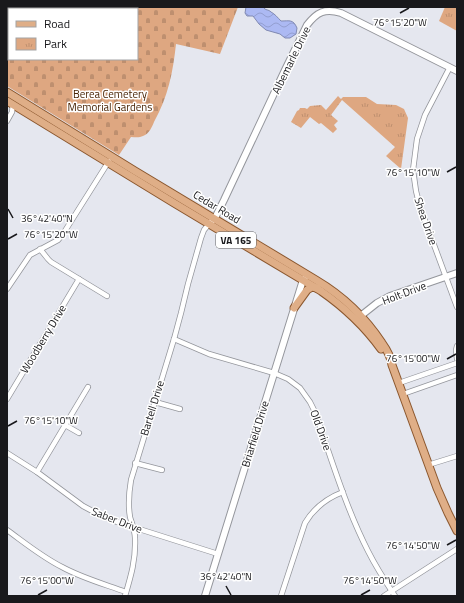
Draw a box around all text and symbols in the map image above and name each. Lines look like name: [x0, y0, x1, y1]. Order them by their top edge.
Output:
legend: [8, 8, 138, 60]
text: Road: [44, 14, 70, 33]
text: 76°15'20"W: [373, 15, 427, 30]
street label: Albemarle Drive: [268, 23, 314, 97]
text: Park: [44, 34, 67, 53]
park label: Berea Cemetery Memorial Gardens: [68, 86, 152, 115]
text: 76°15'10"W: [386, 165, 440, 180]
street label: Cedar Road: [190, 187, 244, 228]
street label: Shea Drive: [410, 195, 442, 247]
text: 36°42'40"N: [21, 211, 73, 226]
text: 76°15'20"W: [24, 227, 78, 242]
road number: VA 165: [216, 232, 256, 248]
street label: Holt Drive: [380, 277, 429, 309]
street label: Woodberry Drive: [16, 301, 70, 376]
text: 76°15'00"W: [386, 351, 440, 366]
street label: Bartell Drive: [136, 378, 168, 438]
street label: Briarfield Drive: [237, 398, 273, 469]
street label: Old Drive: [306, 407, 336, 453]
text: 76°15'10"W: [24, 413, 78, 428]
street label: Saber Drive: [89, 503, 145, 537]
text: 76°14'50"W: [386, 538, 440, 553]
text: 36°42'40"N: [200, 569, 252, 584]
text: 76°15'00"W: [20, 573, 74, 588]
text: 76°14'50"W: [343, 573, 397, 588]

